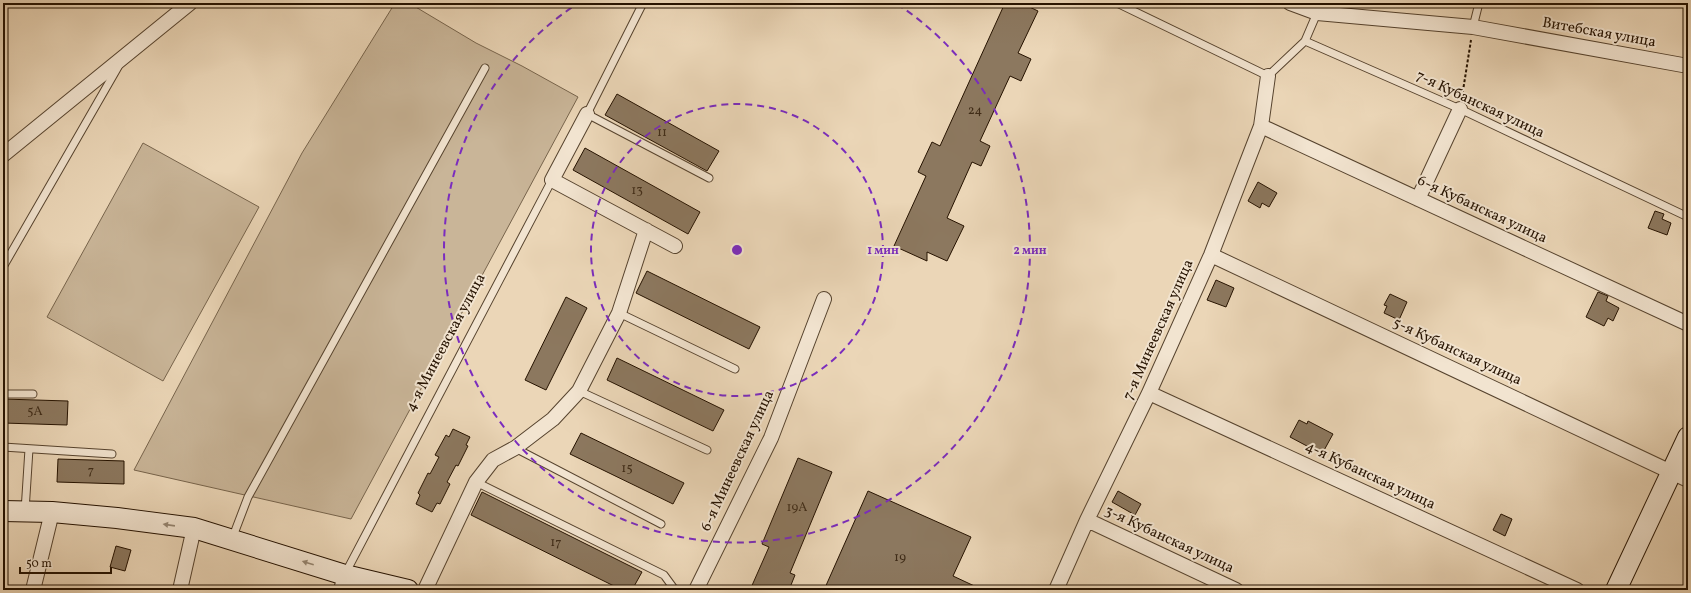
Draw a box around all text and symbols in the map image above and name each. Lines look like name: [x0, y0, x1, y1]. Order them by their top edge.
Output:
street label: Витебская улица: [1540, 13, 1658, 53]
street label: 7-я Кубанская улица: [1412, 66, 1548, 144]
house number: 24: [968, 102, 982, 120]
house number: 11: [657, 124, 667, 142]
street label: 6-я Кубанская улица: [1414, 171, 1550, 249]
house number: 13: [631, 182, 643, 200]
centre of rings: [730, 243, 744, 257]
text: 1 мин: [867, 243, 899, 259]
text: 2 мин: [1013, 243, 1047, 259]
street label: 7-я Минеевская улица: [1118, 256, 1200, 404]
street label: 4-я Минеевская улица: [401, 270, 491, 416]
street label: 5-я Кубанская улица: [1389, 313, 1525, 391]
street label: 6-я Минеевская улица: [696, 387, 780, 535]
house number: 5А: [27, 403, 43, 421]
street label: 4-я Кубанская улица: [1301, 437, 1439, 515]
house number: 15: [621, 460, 633, 478]
house number: 7: [88, 462, 94, 480]
house number: 19А: [787, 499, 807, 517]
street label: 3-я Кубанская улица: [1101, 501, 1237, 579]
one-way arrow: [163, 522, 175, 528]
house number: 17: [550, 534, 562, 552]
scale bar: [20, 549, 111, 575]
house number: 19: [894, 549, 906, 567]
text: 50 m: [26, 556, 52, 572]
one-way arrow: [301, 560, 313, 566]

